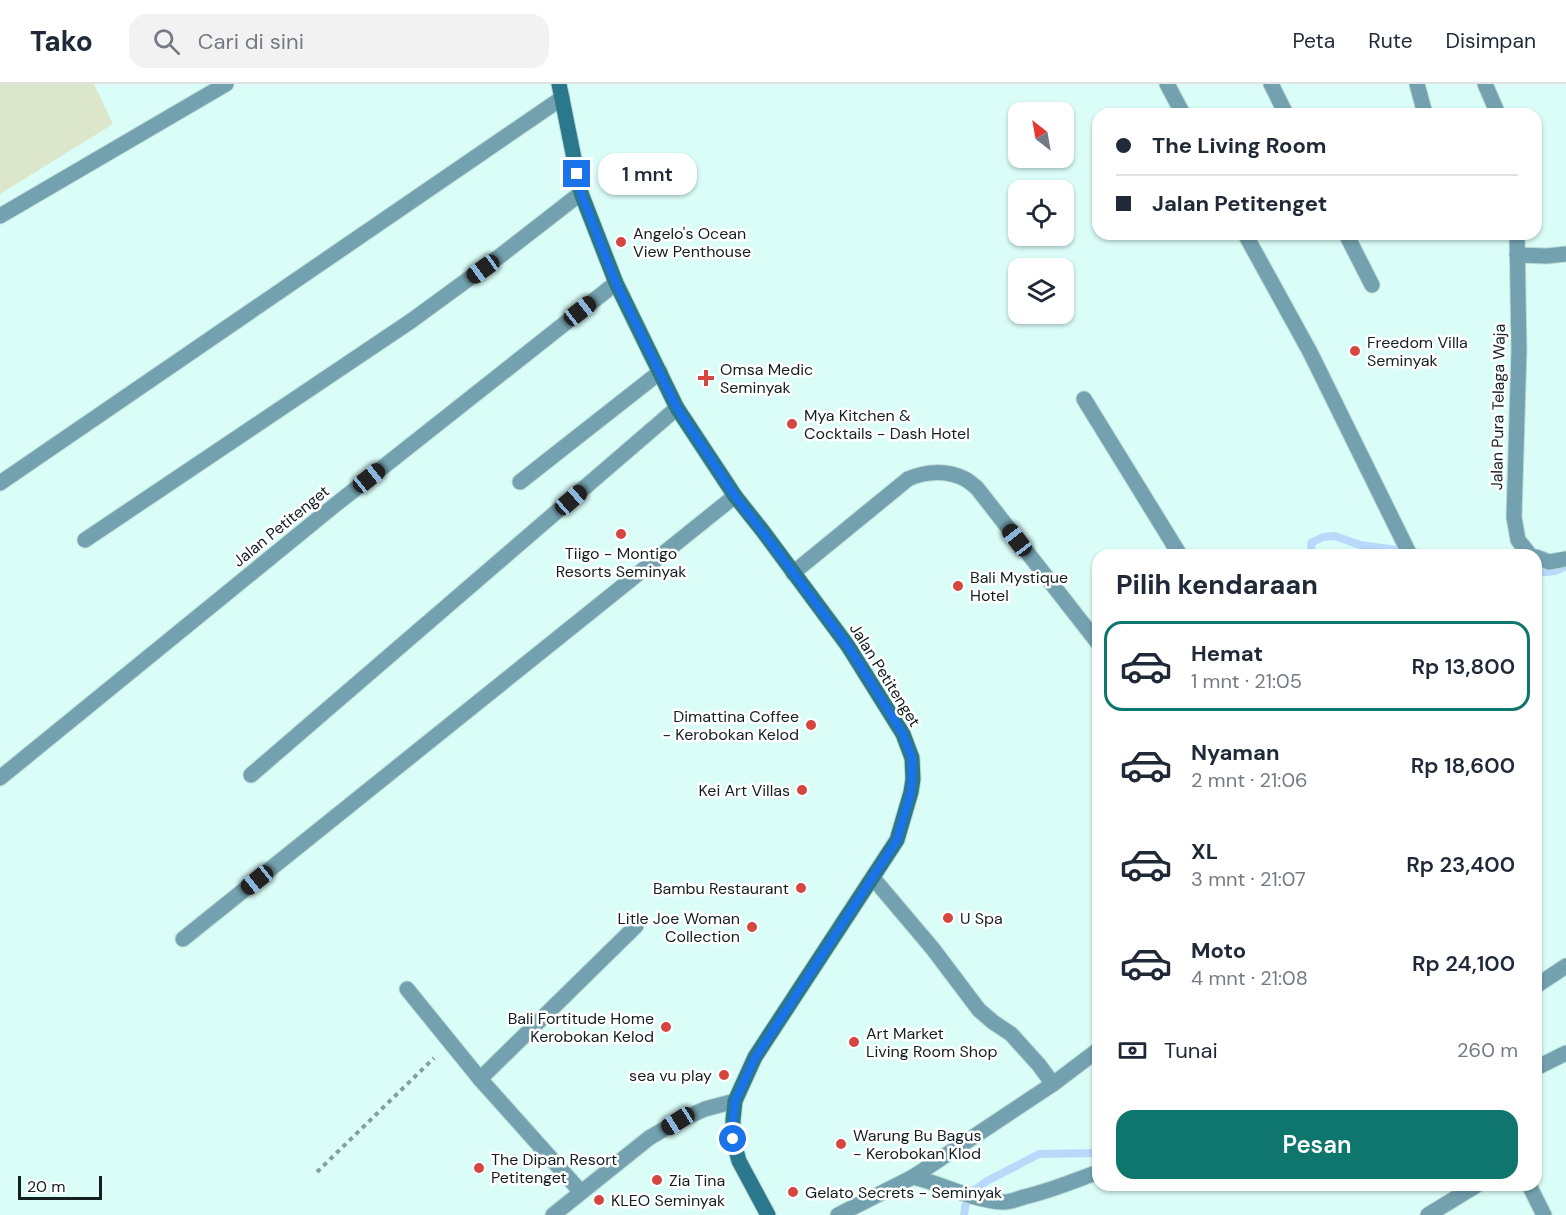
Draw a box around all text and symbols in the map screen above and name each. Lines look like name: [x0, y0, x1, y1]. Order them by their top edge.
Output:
search box: [129, 14, 549, 68]
text: Tako: [30, 23, 93, 60]
icon: search: [150, 25, 183, 58]
text: Cari di sini: [198, 27, 304, 56]
text: Peta: [1292, 27, 1335, 55]
text: Rute: [1368, 27, 1413, 55]
text: Disimpan: [1446, 27, 1536, 55]
north arrow: [1008, 102, 1074, 168]
map controls: [1008, 102, 1074, 324]
text: The Living Room: [1152, 131, 1327, 160]
callout: 1 mnt: [598, 153, 697, 195]
route end: [563, 160, 590, 187]
text: 1 mnt: [622, 161, 673, 187]
button: locate: [1008, 180, 1074, 246]
text: Jalan Petitenget: [1152, 189, 1327, 218]
place label: Angelo's Ocean View Penthouse: [633, 223, 751, 262]
marker: Angelo's Ocean View Penthouse: [614, 235, 628, 249]
car: [463, 251, 503, 287]
button: layers: [1008, 258, 1074, 324]
car: [560, 293, 600, 329]
street label: Jalan Pura Telaga Waja: [1486, 324, 1510, 490]
place label: Freedom Villa Seminyak: [1367, 332, 1468, 371]
marker: Freedom Villa Seminyak: [1348, 344, 1362, 358]
place label: Omsa Medic Seminyak: [720, 359, 813, 398]
marker: Omsa Medic Seminyak: [697, 369, 715, 387]
place label: Mya Kitchen & Cocktails - Dash Hotel: [804, 405, 970, 444]
marker: Mya Kitchen & Cocktails - Dash Hotel: [785, 417, 799, 431]
car: [349, 460, 389, 496]
street label: Jalan Petitenget: [228, 481, 334, 571]
car: [552, 481, 590, 519]
car: [999, 520, 1035, 560]
marker: Tiigo - Montigo Resorts Seminyak: [614, 527, 628, 541]
place label: Tiigo - Montigo Resorts Seminyak: [556, 543, 686, 582]
place label: Bali Mystique Hotel: [970, 567, 1068, 606]
text: Pilih kendaraan: [1116, 567, 1318, 602]
marker: Bali Mystique Hotel: [951, 579, 965, 593]
street label: Jalan Petitenget: [845, 619, 925, 731]
icon: car: [1119, 639, 1173, 693]
text: Hemat: [1191, 639, 1263, 668]
text: Rp 13,800: [1411, 652, 1515, 681]
text: 1 mnt · 21:05: [1191, 668, 1302, 694]
place label: Dimattina Coffee - Kerobokan Kelod: [662, 706, 799, 745]
marker: Dimattina Coffee - Kerobokan Kelod: [804, 718, 818, 732]
icon: car: [1119, 738, 1173, 792]
text: Nyaman: [1191, 738, 1280, 767]
text: Rp 18,600: [1411, 751, 1515, 780]
text: 2 mnt · 21:06: [1191, 767, 1308, 793]
place label: Kei Art Villas: [699, 780, 790, 801]
marker: Kei Art Villas: [795, 783, 809, 797]
icon: car: [1119, 837, 1173, 891]
text: XL: [1191, 837, 1218, 866]
text: Rp 23,400: [1406, 850, 1515, 879]
car: [237, 862, 277, 898]
text: 3 mnt · 21:07: [1191, 866, 1306, 892]
place label: Bambu Restaurant: [653, 878, 789, 899]
marker: Bambu Restaurant: [794, 881, 808, 895]
place label: Litle Joe Woman Collection: [617, 908, 740, 947]
place label: U Spa: [960, 908, 1003, 929]
marker: U Spa: [941, 911, 955, 925]
marker: Litle Joe Woman Collection: [745, 920, 759, 934]
icon: car: [1119, 936, 1173, 990]
text: Moto: [1191, 936, 1246, 965]
text: Rp 24,100: [1412, 949, 1515, 978]
text: 4 mnt · 21:08: [1191, 965, 1308, 991]
place label: Bali Fortitude Home Kerobokan Kelod: [508, 1008, 654, 1047]
marker: Bali Fortitude Home Kerobokan Kelod: [659, 1020, 673, 1034]
place label: Art Market Living Room Shop: [866, 1023, 997, 1062]
icon: cash: [1116, 1034, 1149, 1067]
marker: Art Market Living Room Shop: [847, 1035, 861, 1049]
text: Tunai: [1164, 1036, 1218, 1065]
text: 260 m: [1457, 1037, 1518, 1063]
place label: sea vu play: [629, 1065, 712, 1086]
marker: sea vu play: [717, 1068, 731, 1082]
car: [658, 1104, 698, 1138]
button: Pesan: [1116, 1110, 1518, 1179]
route start: [719, 1125, 746, 1152]
place label: Warung Bu Bagus - Kerobokan Klod: [853, 1125, 981, 1164]
marker: Warung Bu Bagus - Kerobokan Klod: [834, 1137, 848, 1151]
place label: The Dipan Resort Petitenget: [491, 1149, 617, 1188]
marker: The Dipan Resort Petitenget: [472, 1161, 486, 1175]
place label: Zia Tina: [669, 1170, 725, 1191]
scale bar: [18, 1173, 102, 1200]
marker: Zia Tina: [650, 1173, 664, 1187]
text: 20 m: [27, 1176, 66, 1197]
place label: Gelato Secrets - Seminyak: [805, 1182, 1002, 1203]
marker: Gelato Secrets - Seminyak: [786, 1185, 800, 1199]
place label: KLEO Seminyak: [611, 1190, 725, 1211]
marker: KLEO Seminyak: [592, 1193, 606, 1207]

